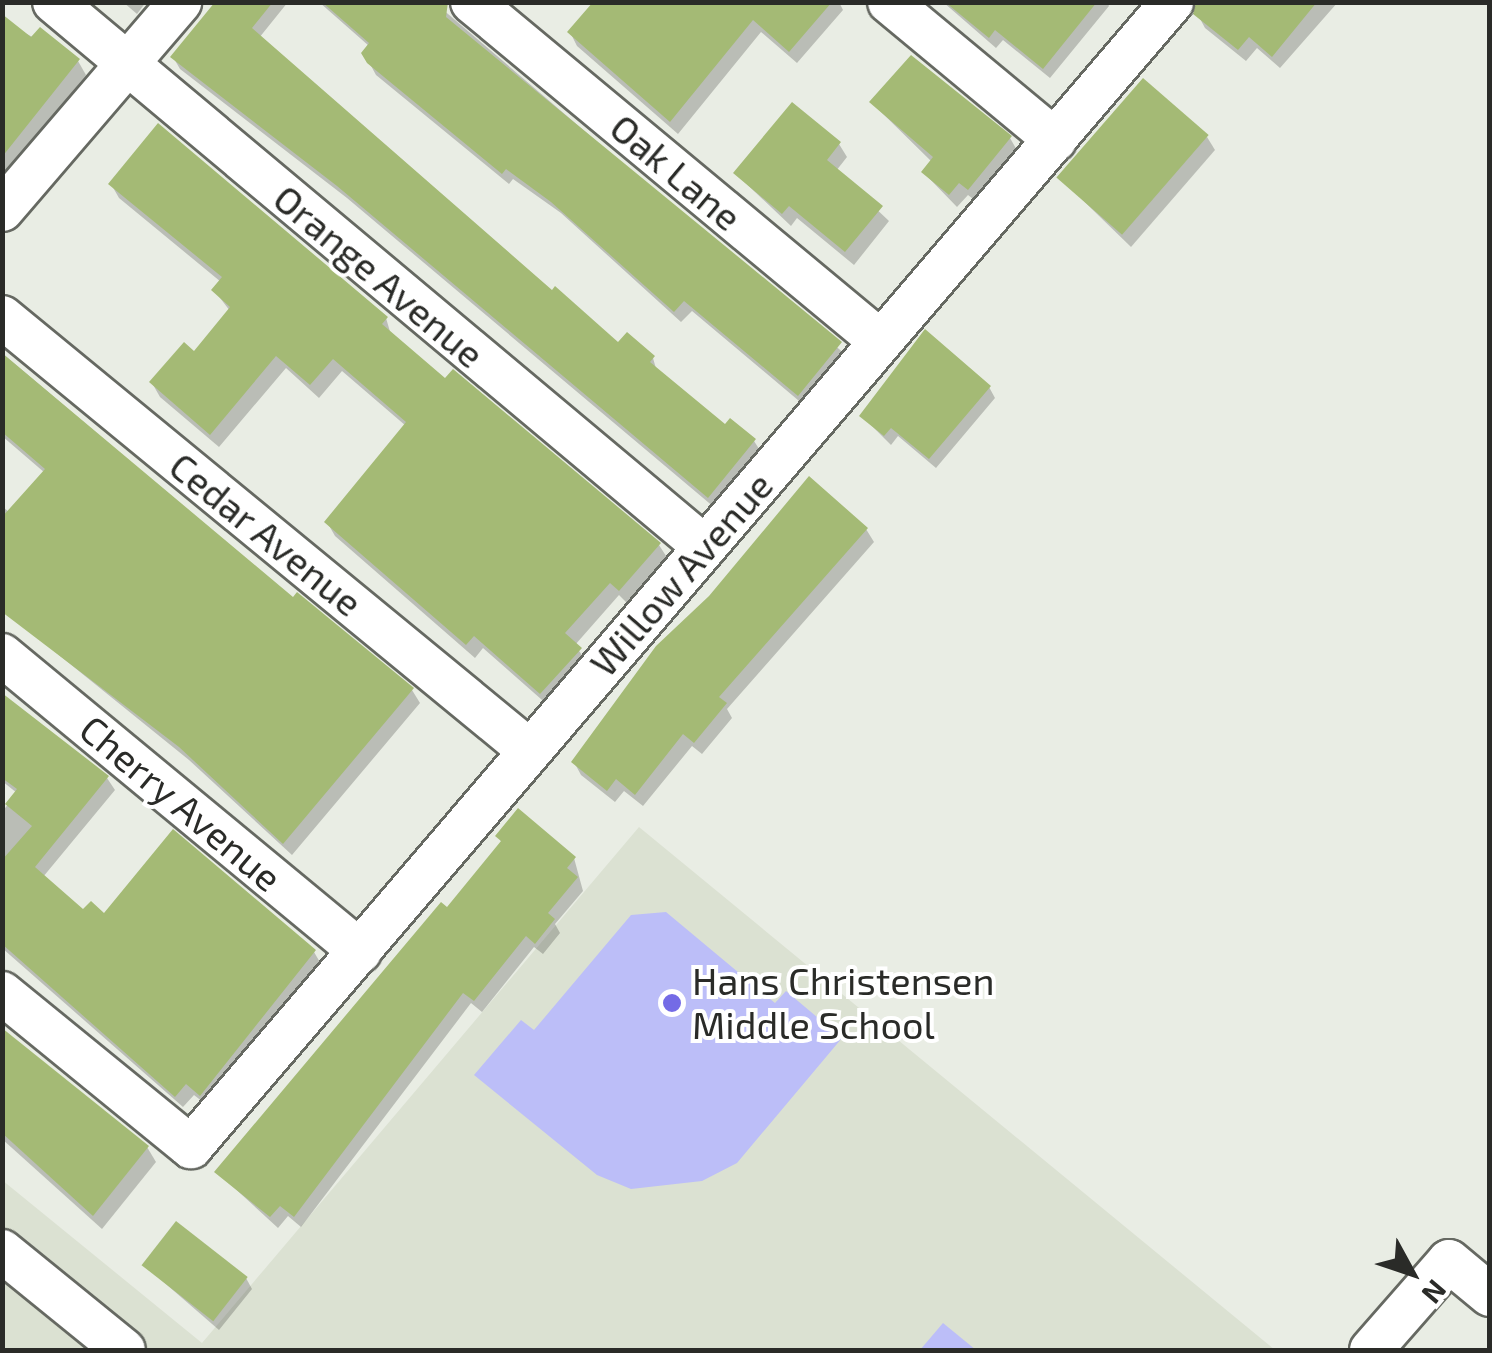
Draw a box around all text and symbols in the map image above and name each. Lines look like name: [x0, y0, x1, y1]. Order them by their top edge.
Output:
street label: Oak Lane: [601, 104, 751, 240]
street label: Orange Avenue: [264, 175, 494, 377]
street label: Cedar Avenue: [160, 442, 372, 626]
street label: Willow Avenue: [580, 462, 782, 686]
street label: Cherry Avenue: [70, 705, 292, 901]
place label: Hans Christensen Middle School: [692, 958, 995, 1048]
marker: Hans Christensen Middle School: [661, 992, 683, 1014]
north arrow: [1362, 1223, 1462, 1323]
text: N: [1415, 1274, 1455, 1311]

